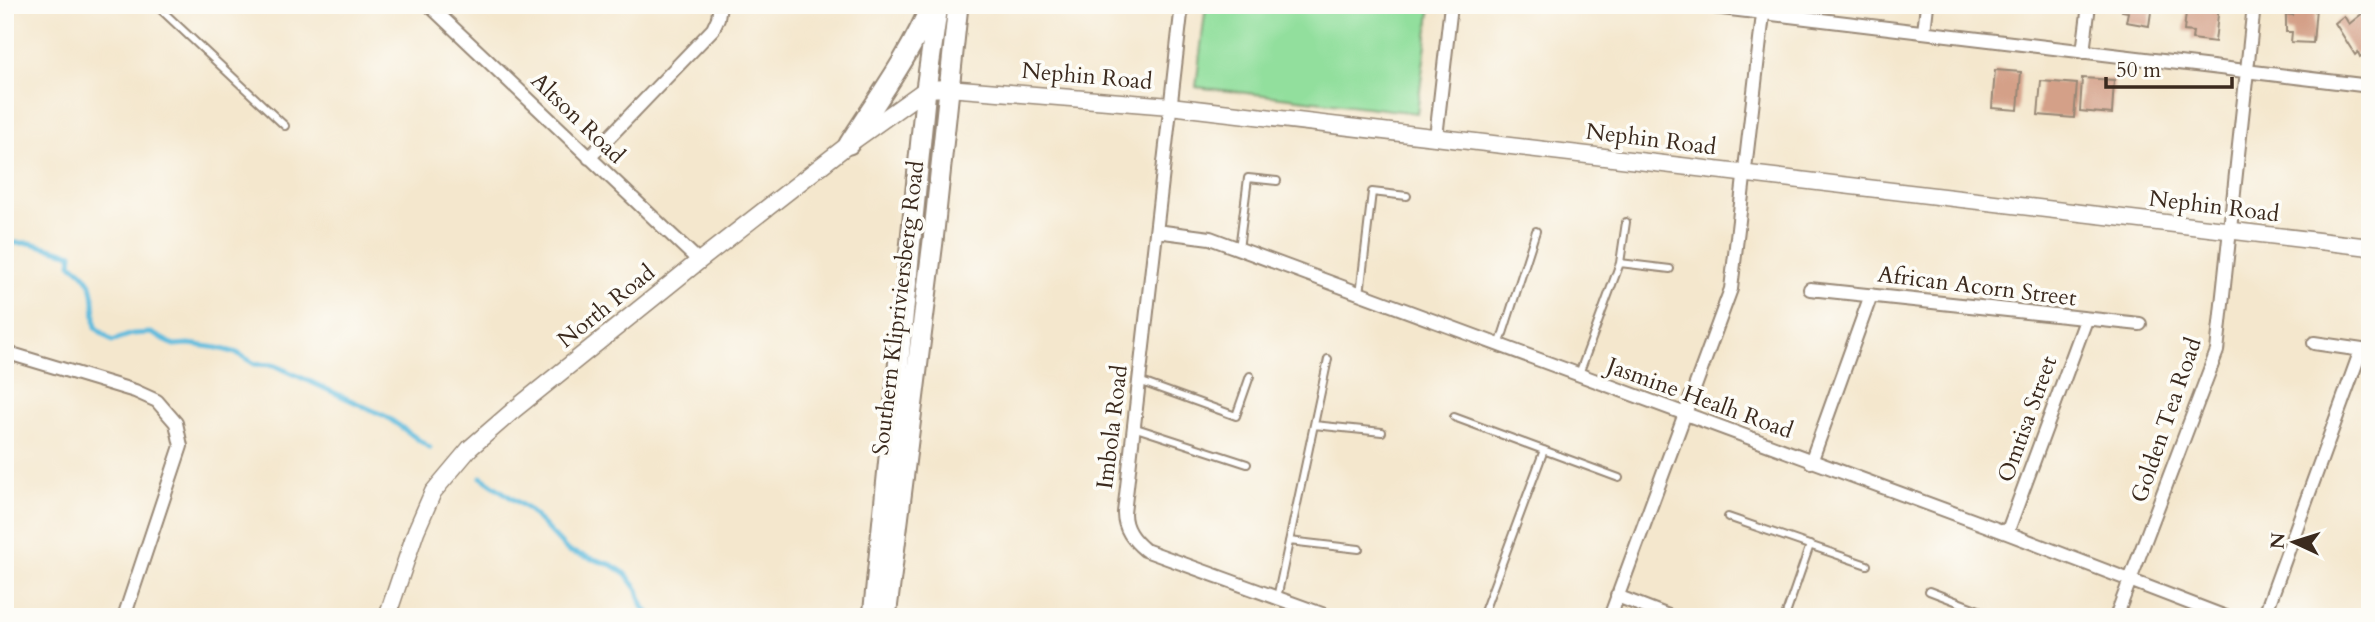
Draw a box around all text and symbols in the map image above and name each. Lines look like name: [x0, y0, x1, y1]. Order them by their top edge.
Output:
scale bar: [2106, 46, 2232, 90]
street label: Nephin Road: [1020, 55, 1154, 97]
text: 50 m: [2116, 56, 2161, 85]
street label: Altson Road: [524, 65, 632, 171]
street label: Nephin Road: [1584, 116, 1719, 162]
street label: Southern Klipriviersberg Road: [865, 158, 932, 457]
street label: Nephin Road: [2147, 183, 2282, 229]
street label: North Road: [551, 257, 662, 355]
street label: African Acorn Street: [1876, 258, 2078, 314]
street label: Golden Tea Road: [2123, 333, 2209, 507]
street label: Jasmine Healh Road: [1600, 349, 1798, 446]
street label: Omtisa Street: [1990, 352, 2064, 486]
street label: Imbola Road: [1089, 363, 1135, 491]
north arrow: [2260, 506, 2330, 576]
text: N: [2264, 531, 2292, 550]

